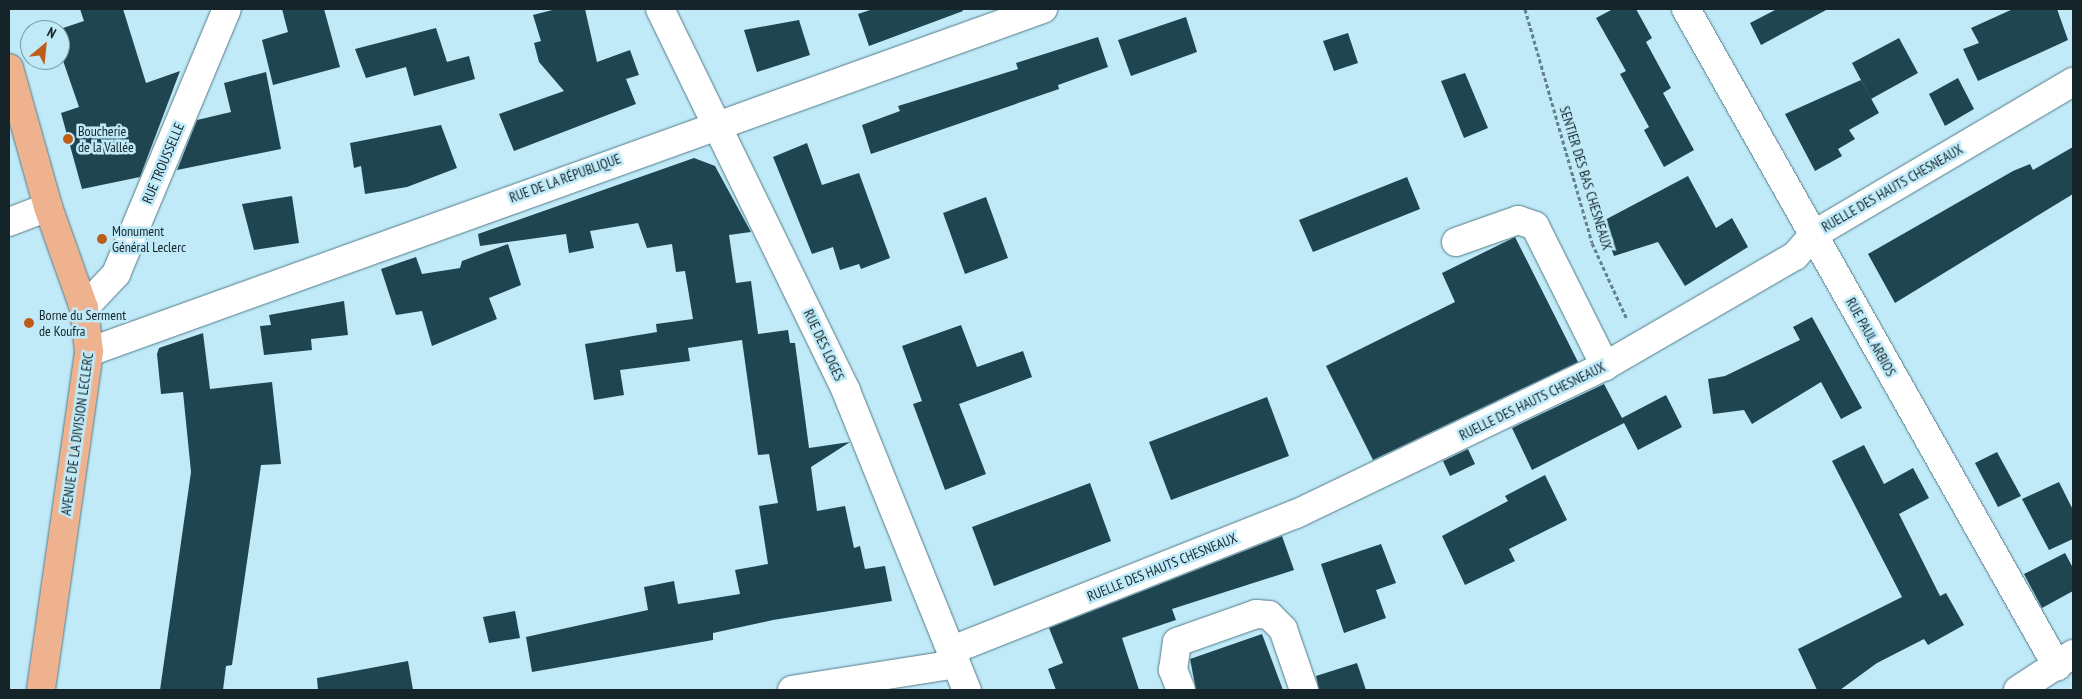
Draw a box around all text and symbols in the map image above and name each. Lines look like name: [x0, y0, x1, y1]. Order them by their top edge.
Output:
north arrow: [20, 20, 70, 70]
text: N: [44, 23, 59, 42]
street label: SENTIER DES BAS CHESNEAUX: [1556, 104, 1616, 252]
street label: RUE TROUSSELLE: [138, 120, 188, 206]
place label: Boucherie de la Vallée: [78, 123, 134, 156]
marker: Boucherie de la Vallée: [62, 133, 74, 145]
street label: RUELLE DES HAUTS CHESNEAUX: [1819, 141, 1965, 235]
street label: RUE DE LA RÉPUBLIQUE: [507, 150, 623, 206]
place label: Monument Général Leclerc: [112, 223, 186, 256]
marker: Monument Général Leclerc: [96, 233, 108, 245]
street label: RUE PAUL ARBIOS: [1842, 294, 1900, 380]
place label: Borne du Serment de Koufra: [39, 307, 126, 340]
street label: RUE DES LOGES: [800, 307, 848, 383]
marker: Borne du Serment de Koufra: [23, 317, 35, 329]
street label: AVENUE DE LA DIVISION LECLERC: [57, 351, 97, 517]
street label: RUELLE DES HAUTS CHESNEAUX: [1456, 358, 1608, 444]
street label: RUELLE DES HAUTS CHESNEAUX: [1085, 529, 1239, 605]

